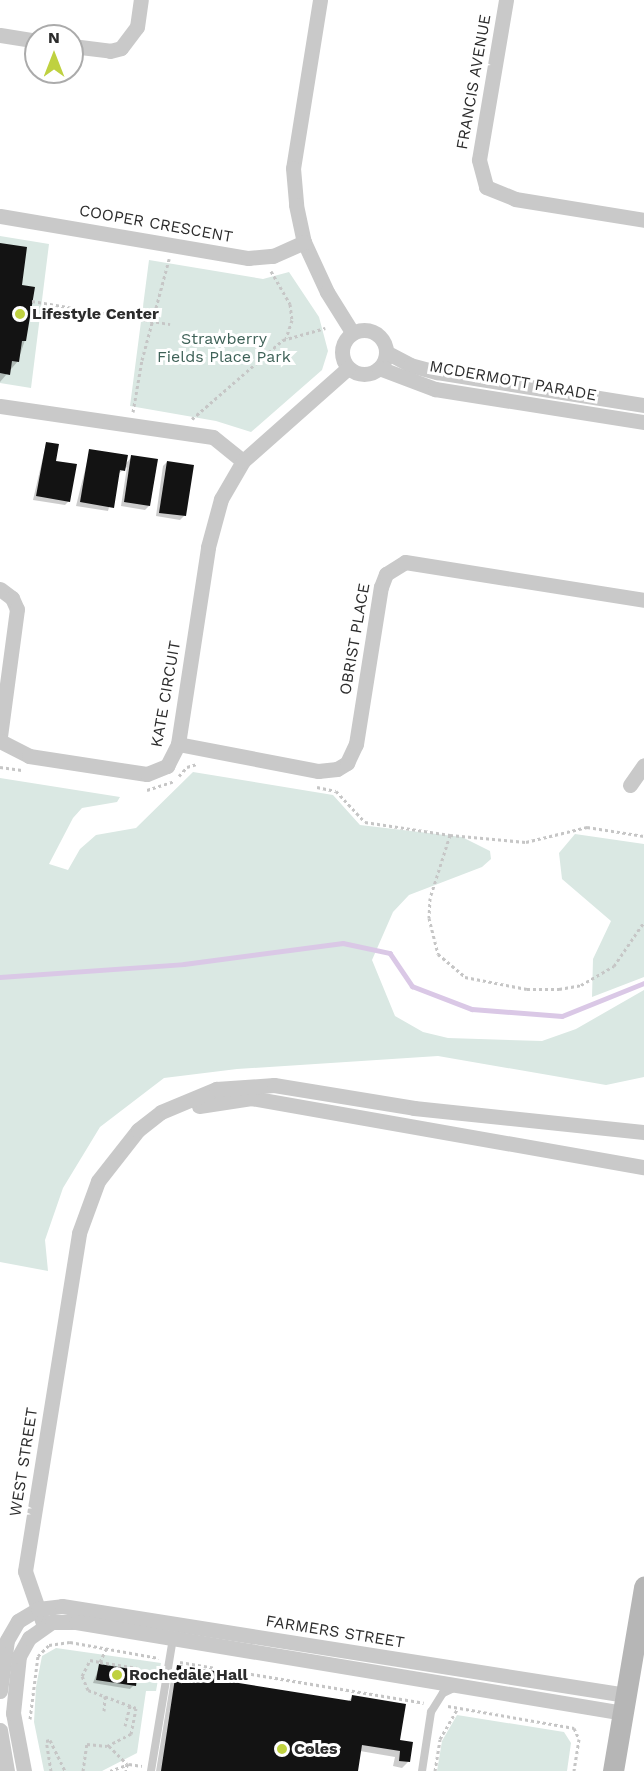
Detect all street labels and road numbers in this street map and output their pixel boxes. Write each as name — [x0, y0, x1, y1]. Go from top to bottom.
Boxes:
street label: FRANCIS AVENUE — [453, 13, 495, 151]
street label: COOPER CRESCENT — [78, 201, 234, 247]
street label: MCDERMOTT PARADE — [428, 357, 598, 405]
street label: OBRIST PLACE — [336, 581, 374, 697]
street label: KATE CIRCUIT — [147, 639, 185, 749]
street label: WEST STREET — [6, 1406, 42, 1518]
street label: FARMERS STREET — [264, 1612, 406, 1652]

